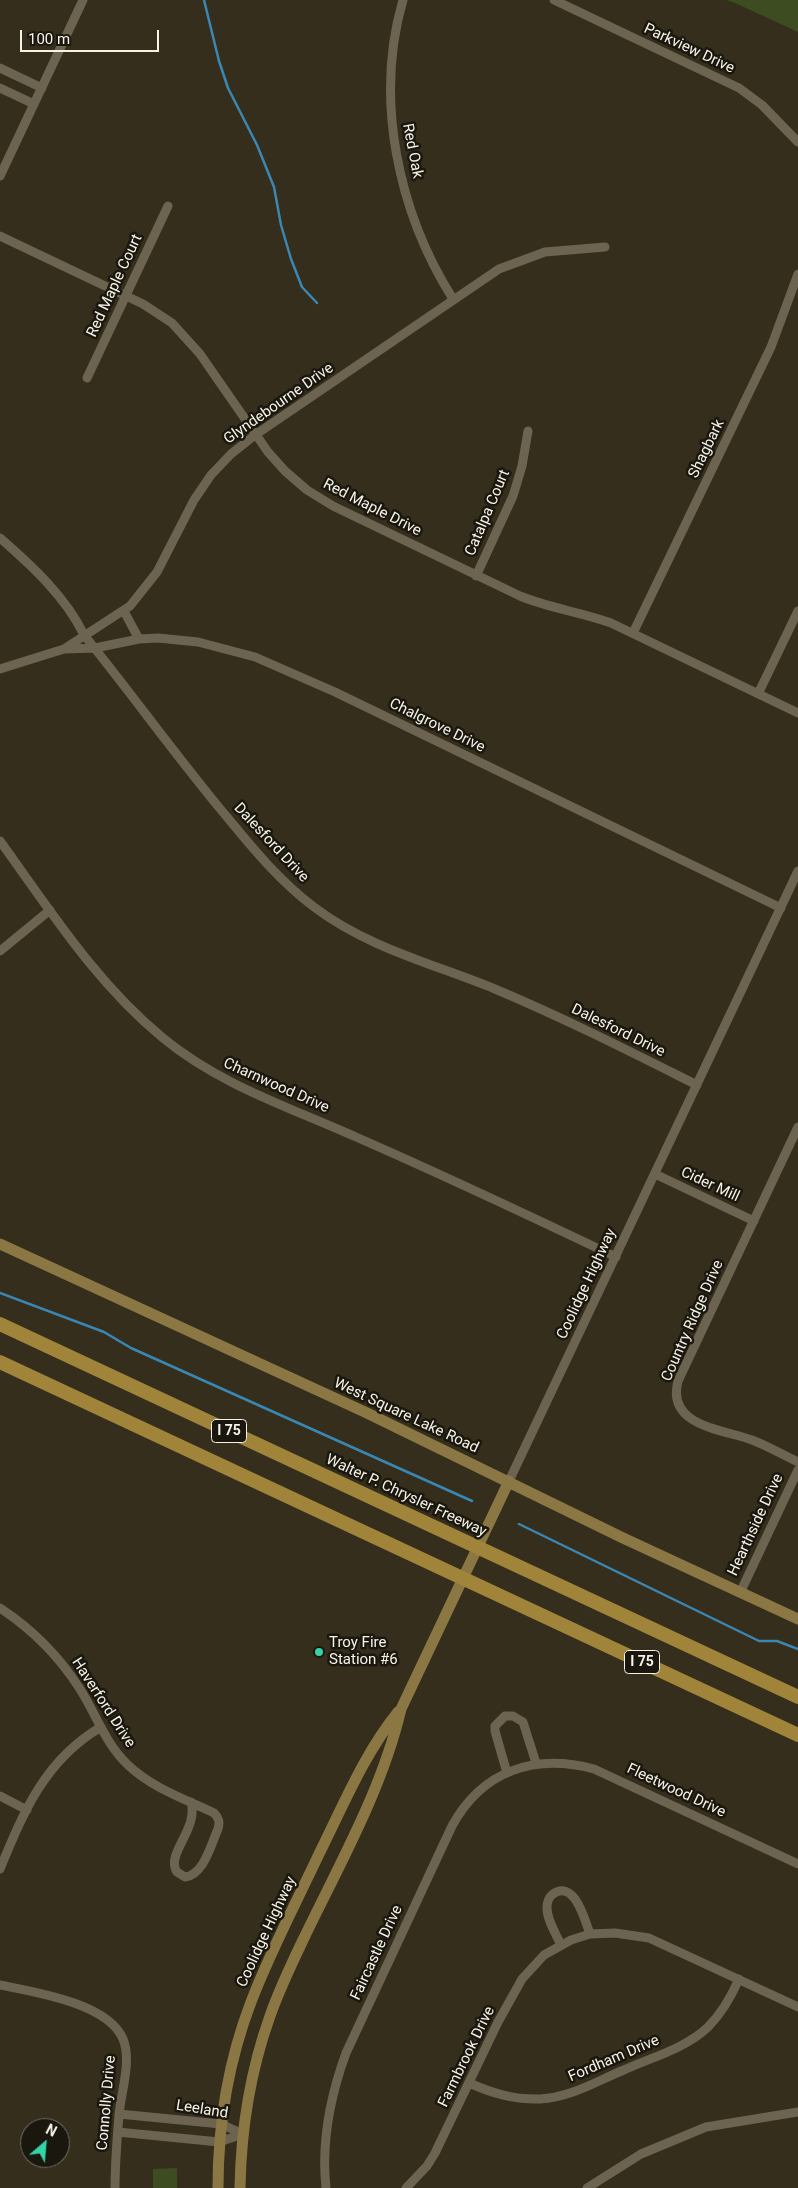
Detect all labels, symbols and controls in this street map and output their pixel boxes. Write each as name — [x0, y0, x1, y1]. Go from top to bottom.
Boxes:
scale bar — [22, 20, 161, 52]
street label: Parkview Drive — [641, 20, 737, 78]
text: 100 m — [28, 30, 70, 48]
street label: Red Oak — [398, 122, 426, 180]
street label: Red Maple Court — [83, 232, 147, 340]
street label: Glyndebourne Drive — [221, 359, 337, 449]
street label: Shagbark — [685, 417, 729, 481]
street label: Catalpa Court — [462, 467, 514, 559]
street label: Red Maple Drive — [320, 475, 424, 541]
street label: Chalgrove Drive — [386, 695, 488, 757]
street label: Dalesford Drive — [230, 800, 312, 886]
street label: Dalesford Drive — [568, 1001, 668, 1061]
street label: Charnwood Drive — [220, 1055, 332, 1117]
street label: Cider Mill — [678, 1164, 742, 1206]
street label: Coolidge Highway — [553, 1226, 621, 1342]
street label: Country Ridge Drive — [658, 1258, 728, 1384]
street label: West Square Lake Road — [331, 1375, 481, 1457]
road number: I 75 — [212, 1420, 246, 1442]
street label: Walter P. Chrysler Freeway — [323, 1451, 489, 1541]
street label: Hearthside Drive — [724, 1471, 788, 1579]
place label: Troy Fire Station #6 — [329, 1634, 398, 1669]
marker: Troy Fire Station #6 — [313, 1646, 325, 1658]
road number: I 75 — [624, 1650, 660, 1674]
street label: Haverford Drive — [67, 1655, 139, 1751]
street label: Fleetwood Drive — [624, 1760, 728, 1822]
street label: Coolidge Highway — [233, 1874, 301, 1990]
street label: Faircastle Drive — [347, 1903, 407, 2003]
street label: Farmbrook Drive — [435, 2004, 499, 2110]
street label: Fordham Drive — [566, 2032, 662, 2086]
street label: Connolly Drive — [94, 2055, 120, 2151]
street label: Leeland — [175, 2097, 229, 2123]
north arrow — [20, 2118, 70, 2168]
text: N — [43, 2121, 59, 2140]

